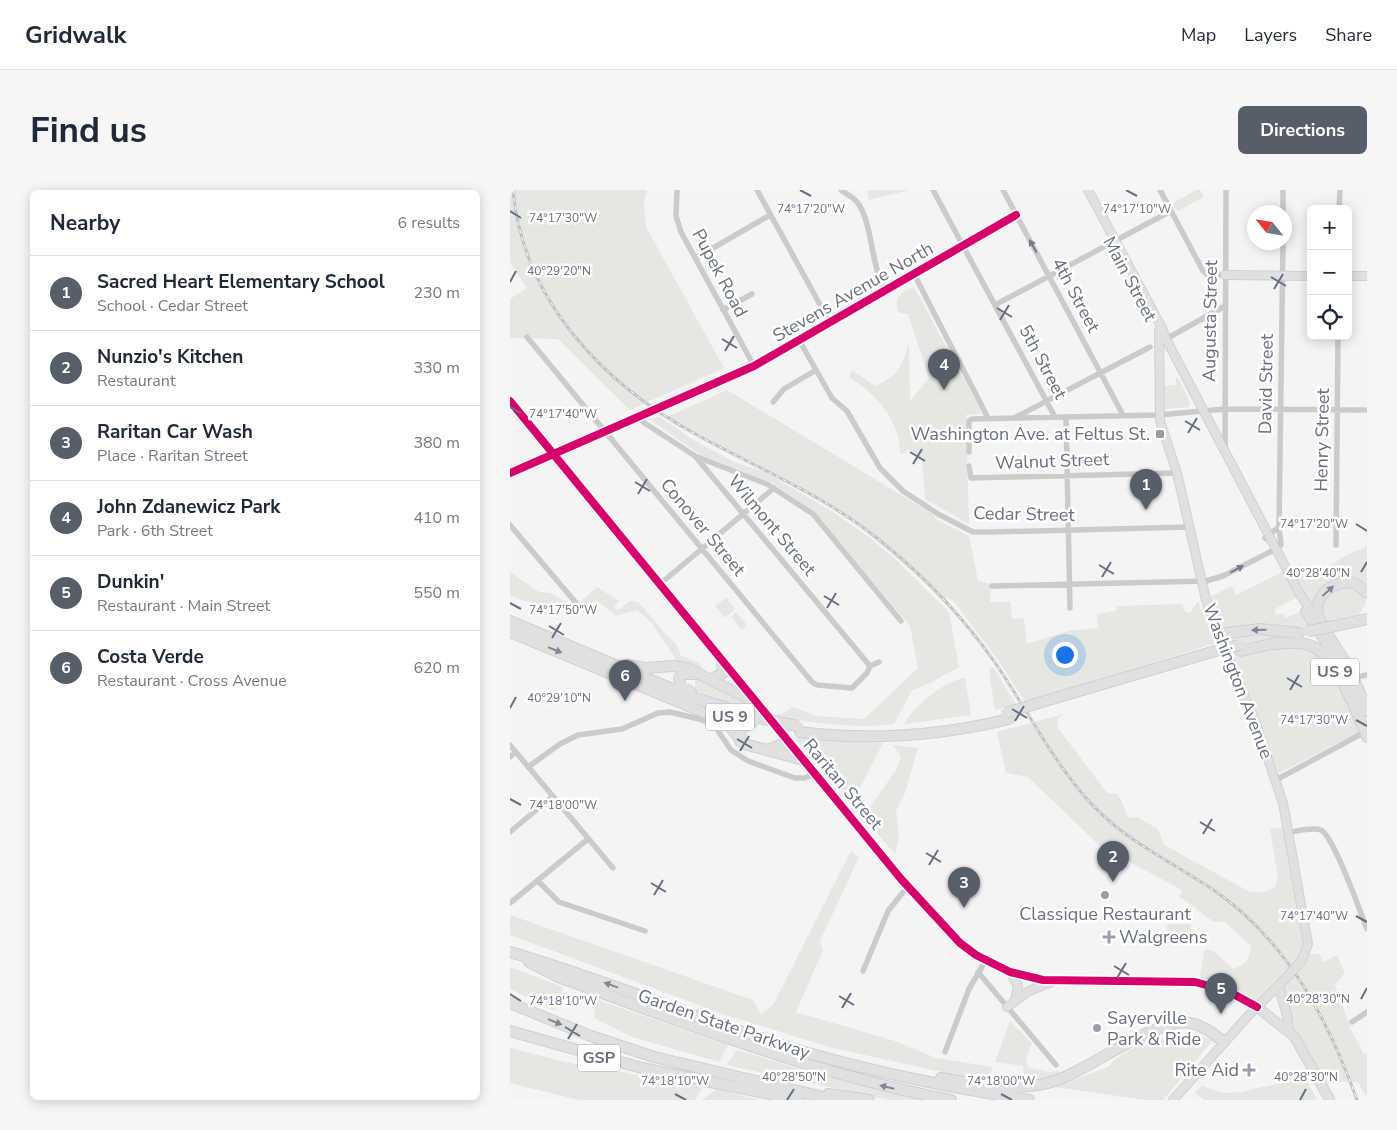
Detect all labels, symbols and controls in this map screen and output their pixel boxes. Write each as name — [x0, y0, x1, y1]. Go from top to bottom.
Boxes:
text: Gridwalk — [25, 19, 126, 51]
text: Map — [1181, 23, 1216, 47]
text: Layers — [1244, 23, 1297, 47]
text: Share — [1325, 23, 1372, 47]
button: Directions — [1238, 106, 1367, 154]
text: Find us — [30, 107, 147, 154]
text: 74°17'20"W — [777, 201, 845, 217]
text: 74°17'10"W — [1103, 201, 1171, 217]
north arrow — [1247, 205, 1292, 250]
map controls — [1307, 205, 1352, 340]
button: + — [1307, 205, 1352, 250]
text: Nearby — [50, 209, 120, 237]
text: 74°17'30"W — [529, 210, 597, 226]
text: 6 results — [398, 212, 460, 234]
street label: Pupek Road — [687, 225, 753, 321]
street label: Main Street — [1098, 232, 1163, 326]
street label: Stevens Avenue North — [768, 236, 938, 348]
one-way arrow — [1028, 239, 1037, 253]
button: − — [1307, 250, 1352, 295]
street label: 4th Street — [1046, 254, 1106, 337]
street label: Augusta Street — [1197, 259, 1223, 382]
text: 40°29'20"N — [527, 263, 591, 279]
text: Sacred Heart Elementary School — [97, 269, 385, 295]
text: 1 — [61, 282, 71, 304]
text: 230 m — [413, 282, 460, 304]
text: School · Cedar Street — [97, 295, 248, 317]
button: locate — [1307, 295, 1352, 340]
street label: 5th Street — [1013, 321, 1073, 404]
street label: David Street — [1253, 333, 1279, 434]
text: Nunzio's Kitchen — [97, 344, 243, 370]
pin: 4 — [928, 349, 960, 390]
text: 2 — [61, 357, 71, 379]
text: 330 m — [413, 357, 460, 379]
text: Restaurant — [97, 370, 176, 392]
street label: Henry Street — [1309, 387, 1335, 492]
text: 74°17'40"W — [529, 406, 597, 422]
text: Raritan Car Wash — [97, 419, 253, 445]
place label: Washington Ave. at Feltus St. — [911, 422, 1150, 446]
marker: Washington Ave. at Feltus St. — [1154, 428, 1166, 440]
text: 3 — [61, 432, 71, 454]
text: 380 m — [413, 432, 460, 454]
text: Place · Raritan Street — [97, 445, 248, 467]
street label: Walnut Street — [995, 447, 1110, 475]
street label: Wilmont Street — [723, 469, 822, 581]
pin: 1 — [1130, 469, 1162, 510]
street label: Conover Street — [655, 473, 751, 581]
text: John Zdanewicz Park — [97, 494, 280, 520]
street label: Cedar Street — [973, 501, 1076, 527]
text: 4 — [61, 507, 71, 529]
text: 410 m — [413, 507, 460, 529]
text: 74°17'20"W — [1280, 516, 1348, 532]
text: Park · 6th Street — [97, 520, 213, 542]
one-way arrow — [1230, 565, 1244, 573]
text: 40°28'40"N — [1286, 565, 1350, 581]
text: Dunkin' — [97, 569, 164, 595]
text: 5 — [61, 582, 71, 604]
text: 550 m — [413, 582, 460, 604]
one-way arrow — [1321, 585, 1333, 597]
text: Restaurant · Main Street — [97, 595, 270, 617]
street label: Washington Avenue — [1197, 600, 1279, 762]
text: 74°17'50"W — [529, 602, 597, 618]
one-way arrow — [1251, 626, 1267, 634]
your location — [1052, 642, 1078, 668]
text: Costa Verde — [97, 644, 204, 670]
one-way arrow — [548, 646, 563, 654]
text: 6 — [61, 657, 71, 679]
text: 620 m — [413, 657, 460, 679]
road number: US 9 — [1311, 658, 1359, 686]
pin: 6 — [609, 660, 641, 701]
text: Restaurant · Cross Avenue — [97, 670, 287, 692]
text: 40°29'10"N — [527, 690, 591, 706]
road number: US 9 — [706, 704, 754, 730]
text: 74°17'30"W — [1280, 712, 1348, 728]
street label: Raritan Street — [798, 733, 889, 835]
text: 74°18'00"W — [529, 797, 597, 813]
pin: 2 — [1097, 841, 1129, 882]
pin: 3 — [948, 867, 980, 908]
marker: Classique Restaurant — [1099, 889, 1111, 901]
place label: Classique Restaurant — [1019, 902, 1191, 926]
text: 74°17'40"W — [1280, 908, 1348, 924]
place label: Walgreens — [1119, 925, 1207, 949]
marker: Walgreens — [1103, 931, 1115, 943]
pin: 5 — [1205, 973, 1237, 1014]
one-way arrow — [603, 981, 618, 989]
street label: Garden State Parkway — [635, 983, 814, 1065]
text: 40°28'30"N — [1286, 991, 1350, 1007]
text: 74°18'10"W — [529, 993, 597, 1009]
place label: Sayerville Park & Ride — [1107, 1006, 1201, 1051]
one-way arrow — [548, 1018, 563, 1026]
marker: Sayerville Park & Ride — [1091, 1022, 1103, 1034]
road number: GSP — [578, 1044, 620, 1071]
place label: Rite Aid — [1175, 1058, 1239, 1082]
marker: Rite Aid — [1243, 1064, 1255, 1076]
text: 40°28'50"N — [762, 1069, 826, 1085]
text: 40°28'30"N — [1274, 1069, 1338, 1085]
text: 74°18'10"W — [641, 1073, 709, 1089]
text: 74°18'00"W — [967, 1073, 1035, 1089]
one-way arrow — [879, 1083, 894, 1091]

